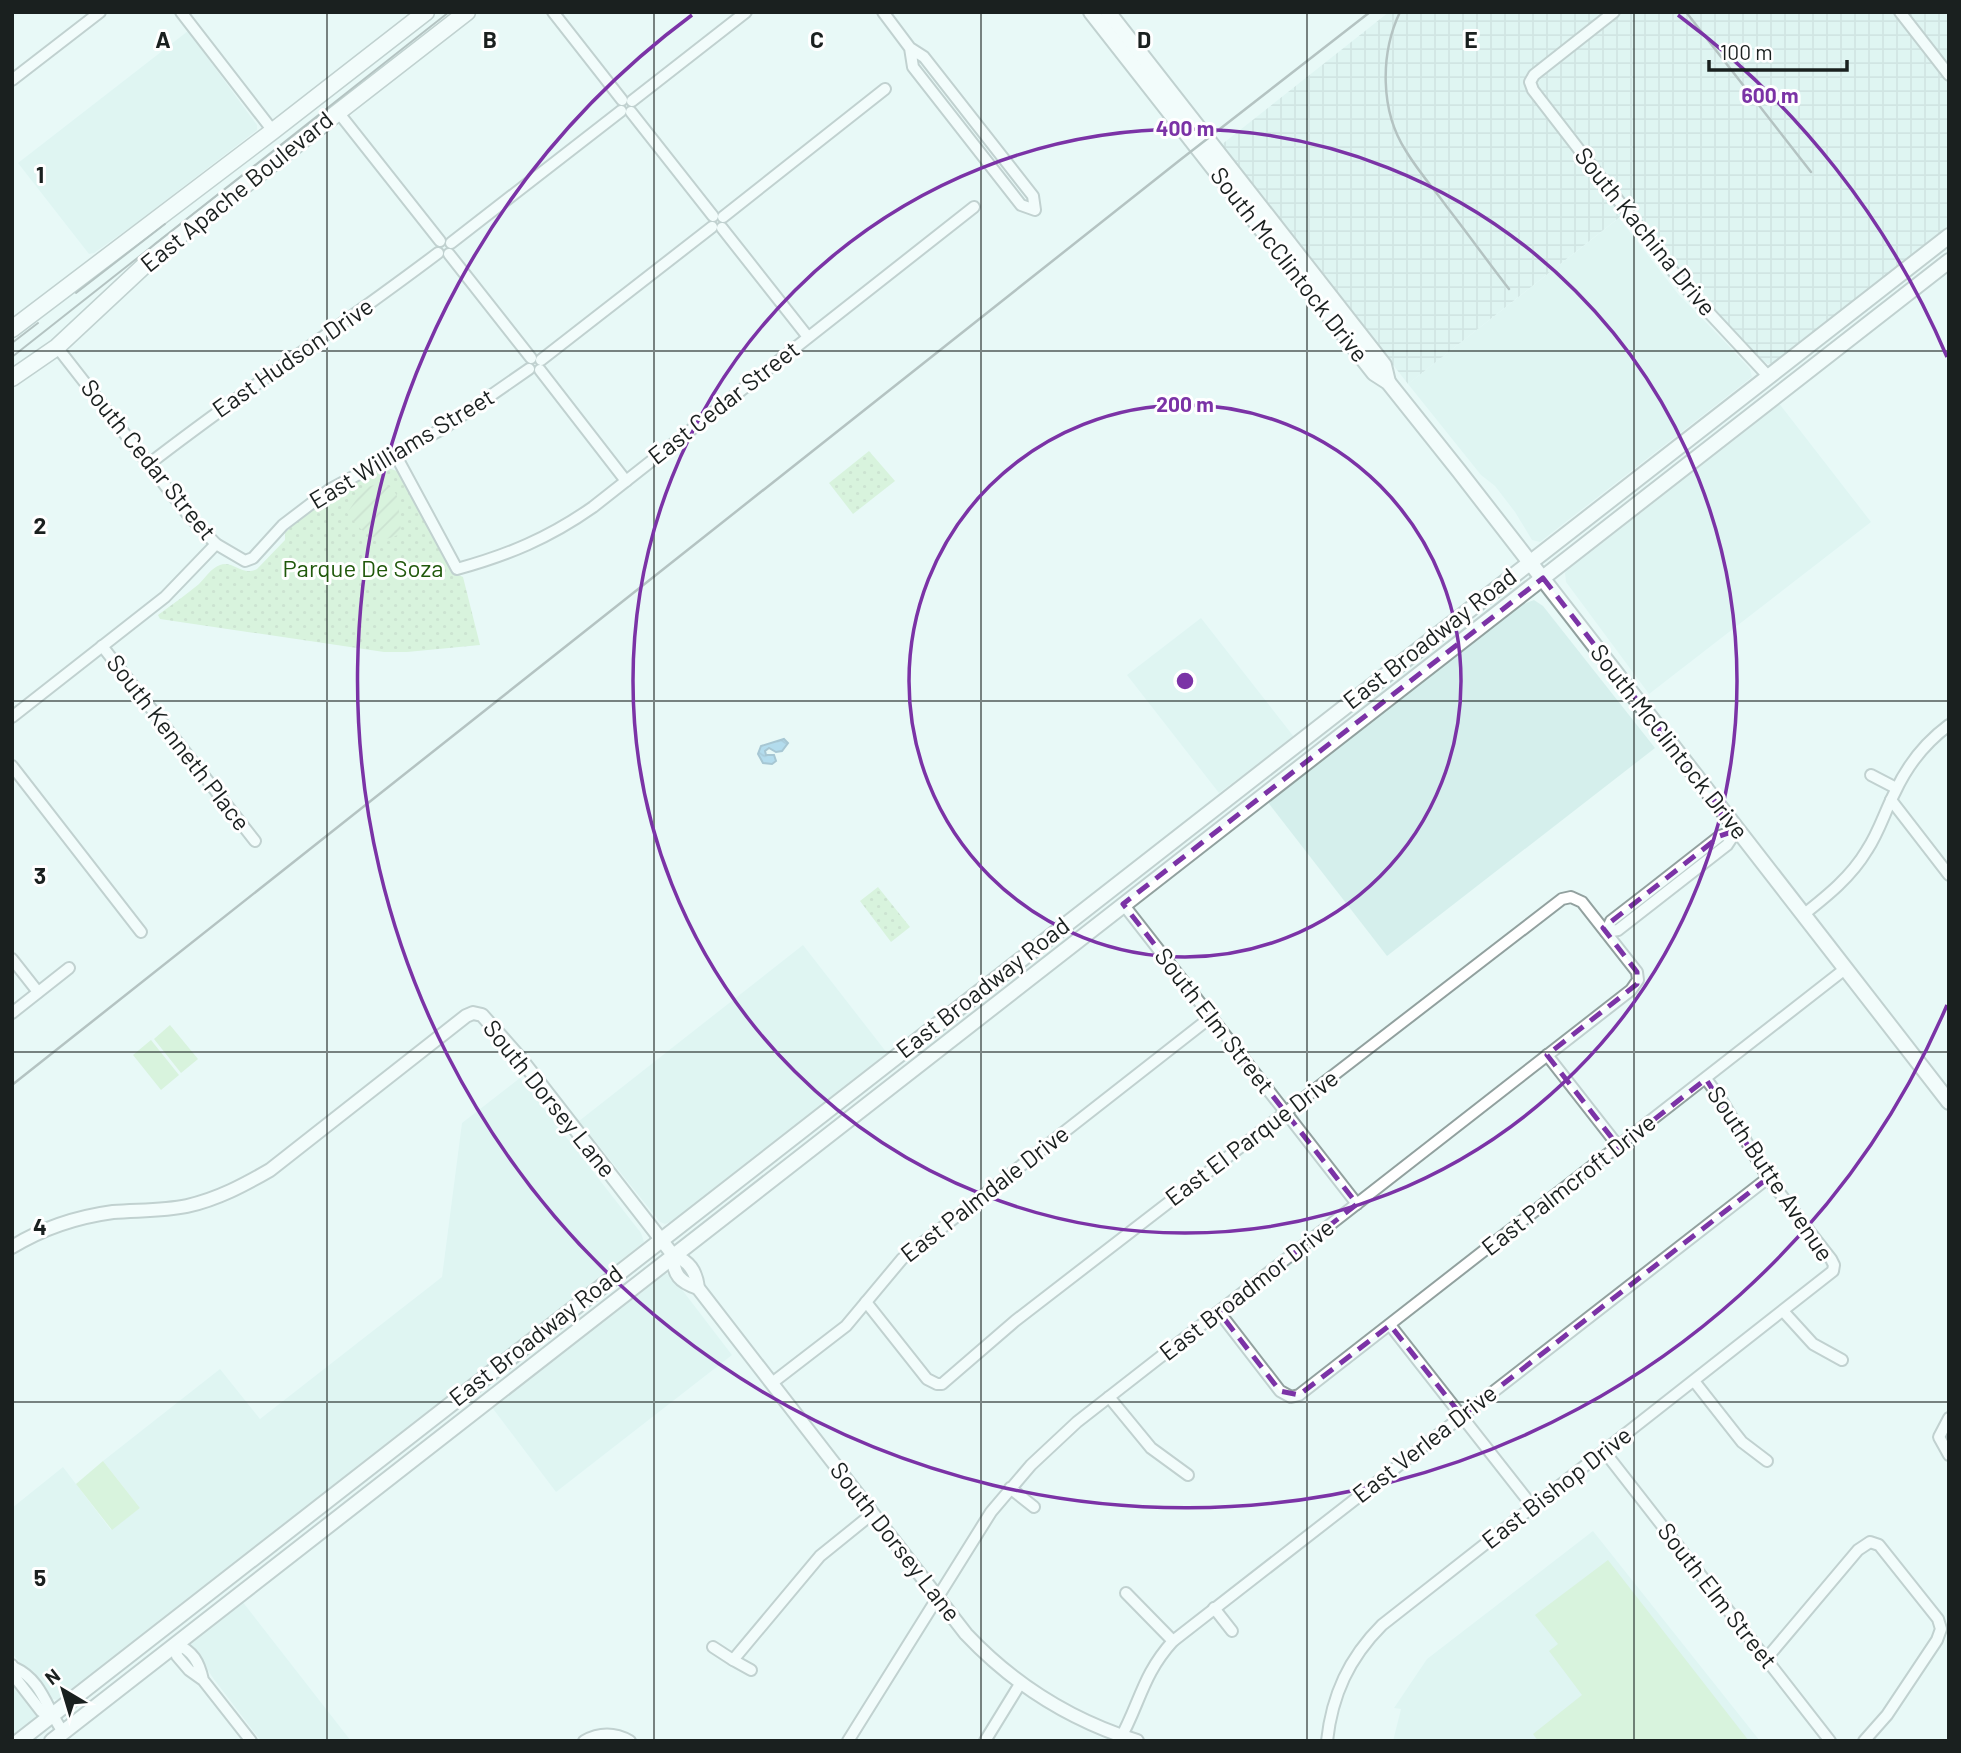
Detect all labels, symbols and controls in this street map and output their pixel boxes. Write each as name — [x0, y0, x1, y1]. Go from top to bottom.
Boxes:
text: A — [155, 25, 171, 53]
text: B — [483, 25, 497, 53]
text: C — [810, 25, 824, 53]
text: D — [1137, 25, 1151, 53]
text: E — [1464, 25, 1478, 53]
scale bar — [1709, 28, 1847, 72]
text: 100 m — [1720, 39, 1773, 64]
text: 600 m — [1742, 82, 1798, 107]
street label: East Apache Boulevard — [134, 104, 338, 277]
text: 400 m — [1156, 115, 1214, 140]
street label: South Kachina Drive — [1569, 141, 1723, 321]
text: 1 — [36, 160, 44, 188]
street label: South McClintock Drive — [1205, 161, 1375, 367]
street label: East Hudson Drive — [206, 291, 378, 423]
street label: East Cedar Street — [642, 334, 804, 470]
street label: South Cedar Street — [76, 373, 223, 545]
street label: East Williams Street — [304, 381, 499, 514]
text: 200 m — [1156, 391, 1214, 416]
text: 2 — [34, 511, 46, 539]
park label: Parque De Soza — [282, 553, 444, 582]
street label: East Broadway Road — [1337, 561, 1522, 715]
street label: South McClintock Drive — [1585, 638, 1755, 844]
street label: South Kenneth Place — [101, 648, 257, 836]
centre of rings — [1173, 669, 1197, 693]
text: 3 — [34, 861, 46, 889]
street label: East Broadway Road — [890, 910, 1075, 1064]
street label: South Elm Street — [1149, 942, 1281, 1099]
street label: South Dorsey Lane — [478, 1013, 623, 1183]
street label: East El Parque Drive — [1159, 1062, 1343, 1211]
street label: South Butte Avenue — [1702, 1080, 1841, 1266]
street label: East Palmcroft Drive — [1475, 1107, 1661, 1261]
street label: East Palmdale Drive — [894, 1118, 1074, 1267]
text: 4 — [33, 1212, 47, 1240]
street label: East Broadmor Drive — [1153, 1212, 1339, 1366]
street label: East Broadway Road — [443, 1258, 628, 1412]
street label: East Verlea Drive — [1346, 1378, 1502, 1508]
street label: East Bishop Drive — [1475, 1419, 1637, 1554]
street label: South Dorsey Lane — [825, 1456, 967, 1627]
street label: South Elm Street — [1652, 1517, 1784, 1674]
text: 5 — [34, 1563, 46, 1591]
north arrow — [28, 1655, 98, 1725]
text: N — [40, 1663, 64, 1689]

